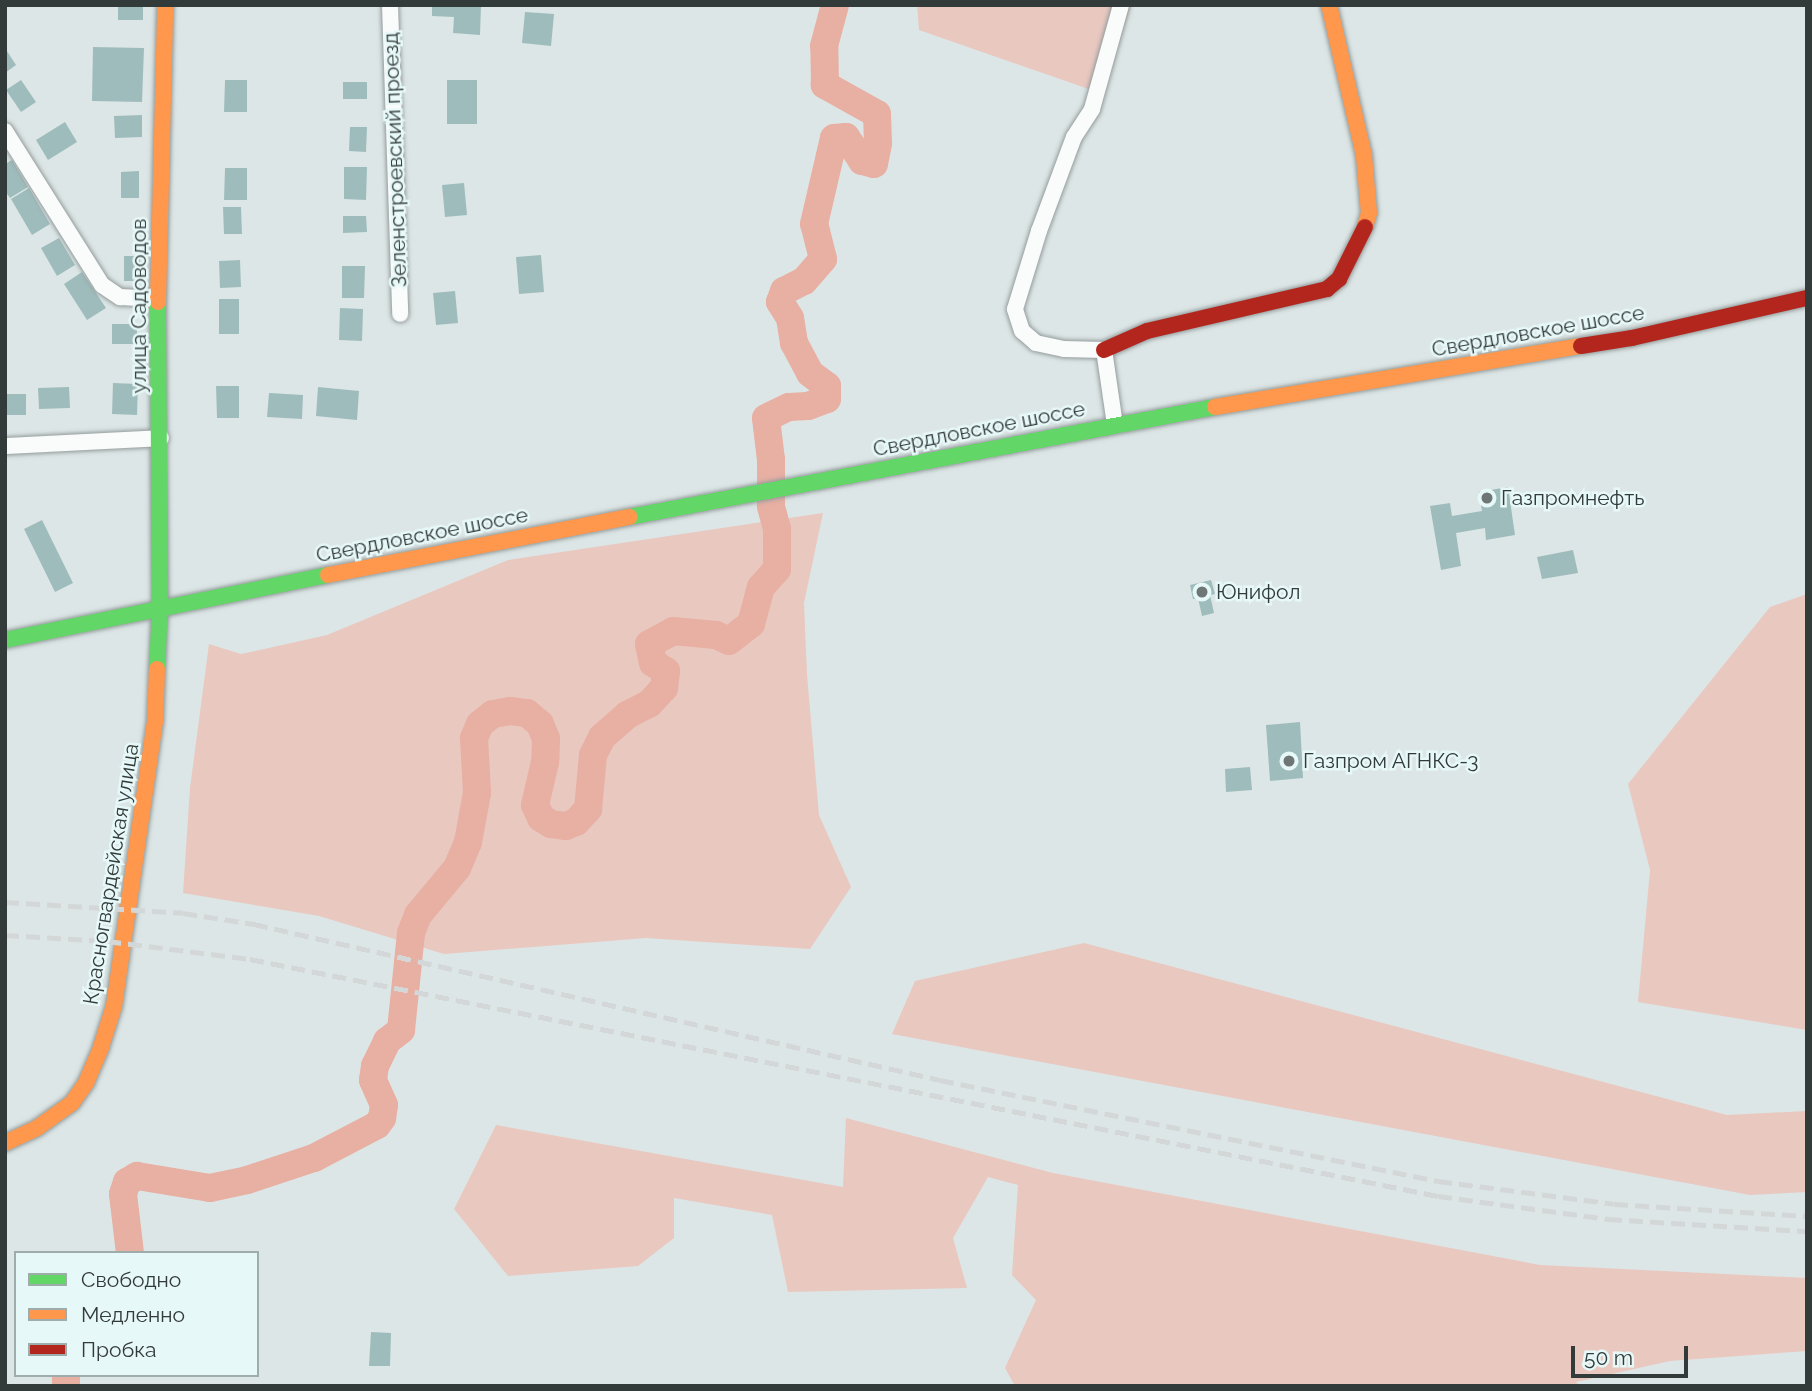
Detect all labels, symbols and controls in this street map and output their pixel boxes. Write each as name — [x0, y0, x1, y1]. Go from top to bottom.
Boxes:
street label: Зеленстроевский проезд — [378, 32, 412, 288]
street label: улица Садоводов — [126, 219, 152, 393]
street label: Свердловское шоссе — [1430, 300, 1646, 362]
street label: Свердловское шоссе — [871, 396, 1087, 462]
place label: Газпромнефть — [1501, 485, 1645, 511]
marker: Газпромнефть — [1479, 490, 1495, 506]
street label: Свердловское шоссе — [314, 502, 530, 568]
place label: Юнифол — [1216, 579, 1300, 605]
marker: Юнифол — [1194, 584, 1210, 600]
street label: Красногвардейская улица — [78, 741, 144, 1007]
place label: Газпром АГНКС-3 — [1303, 748, 1479, 774]
marker: Газпром АГНКС-3 — [1281, 753, 1297, 769]
legend — [14, 1251, 259, 1377]
text: Свободно — [81, 1267, 181, 1292]
text: Медленно — [81, 1302, 185, 1327]
scale bar — [1574, 1332, 1691, 1376]
text: Пробка — [81, 1337, 157, 1362]
text: 50 m — [1584, 1345, 1633, 1370]

